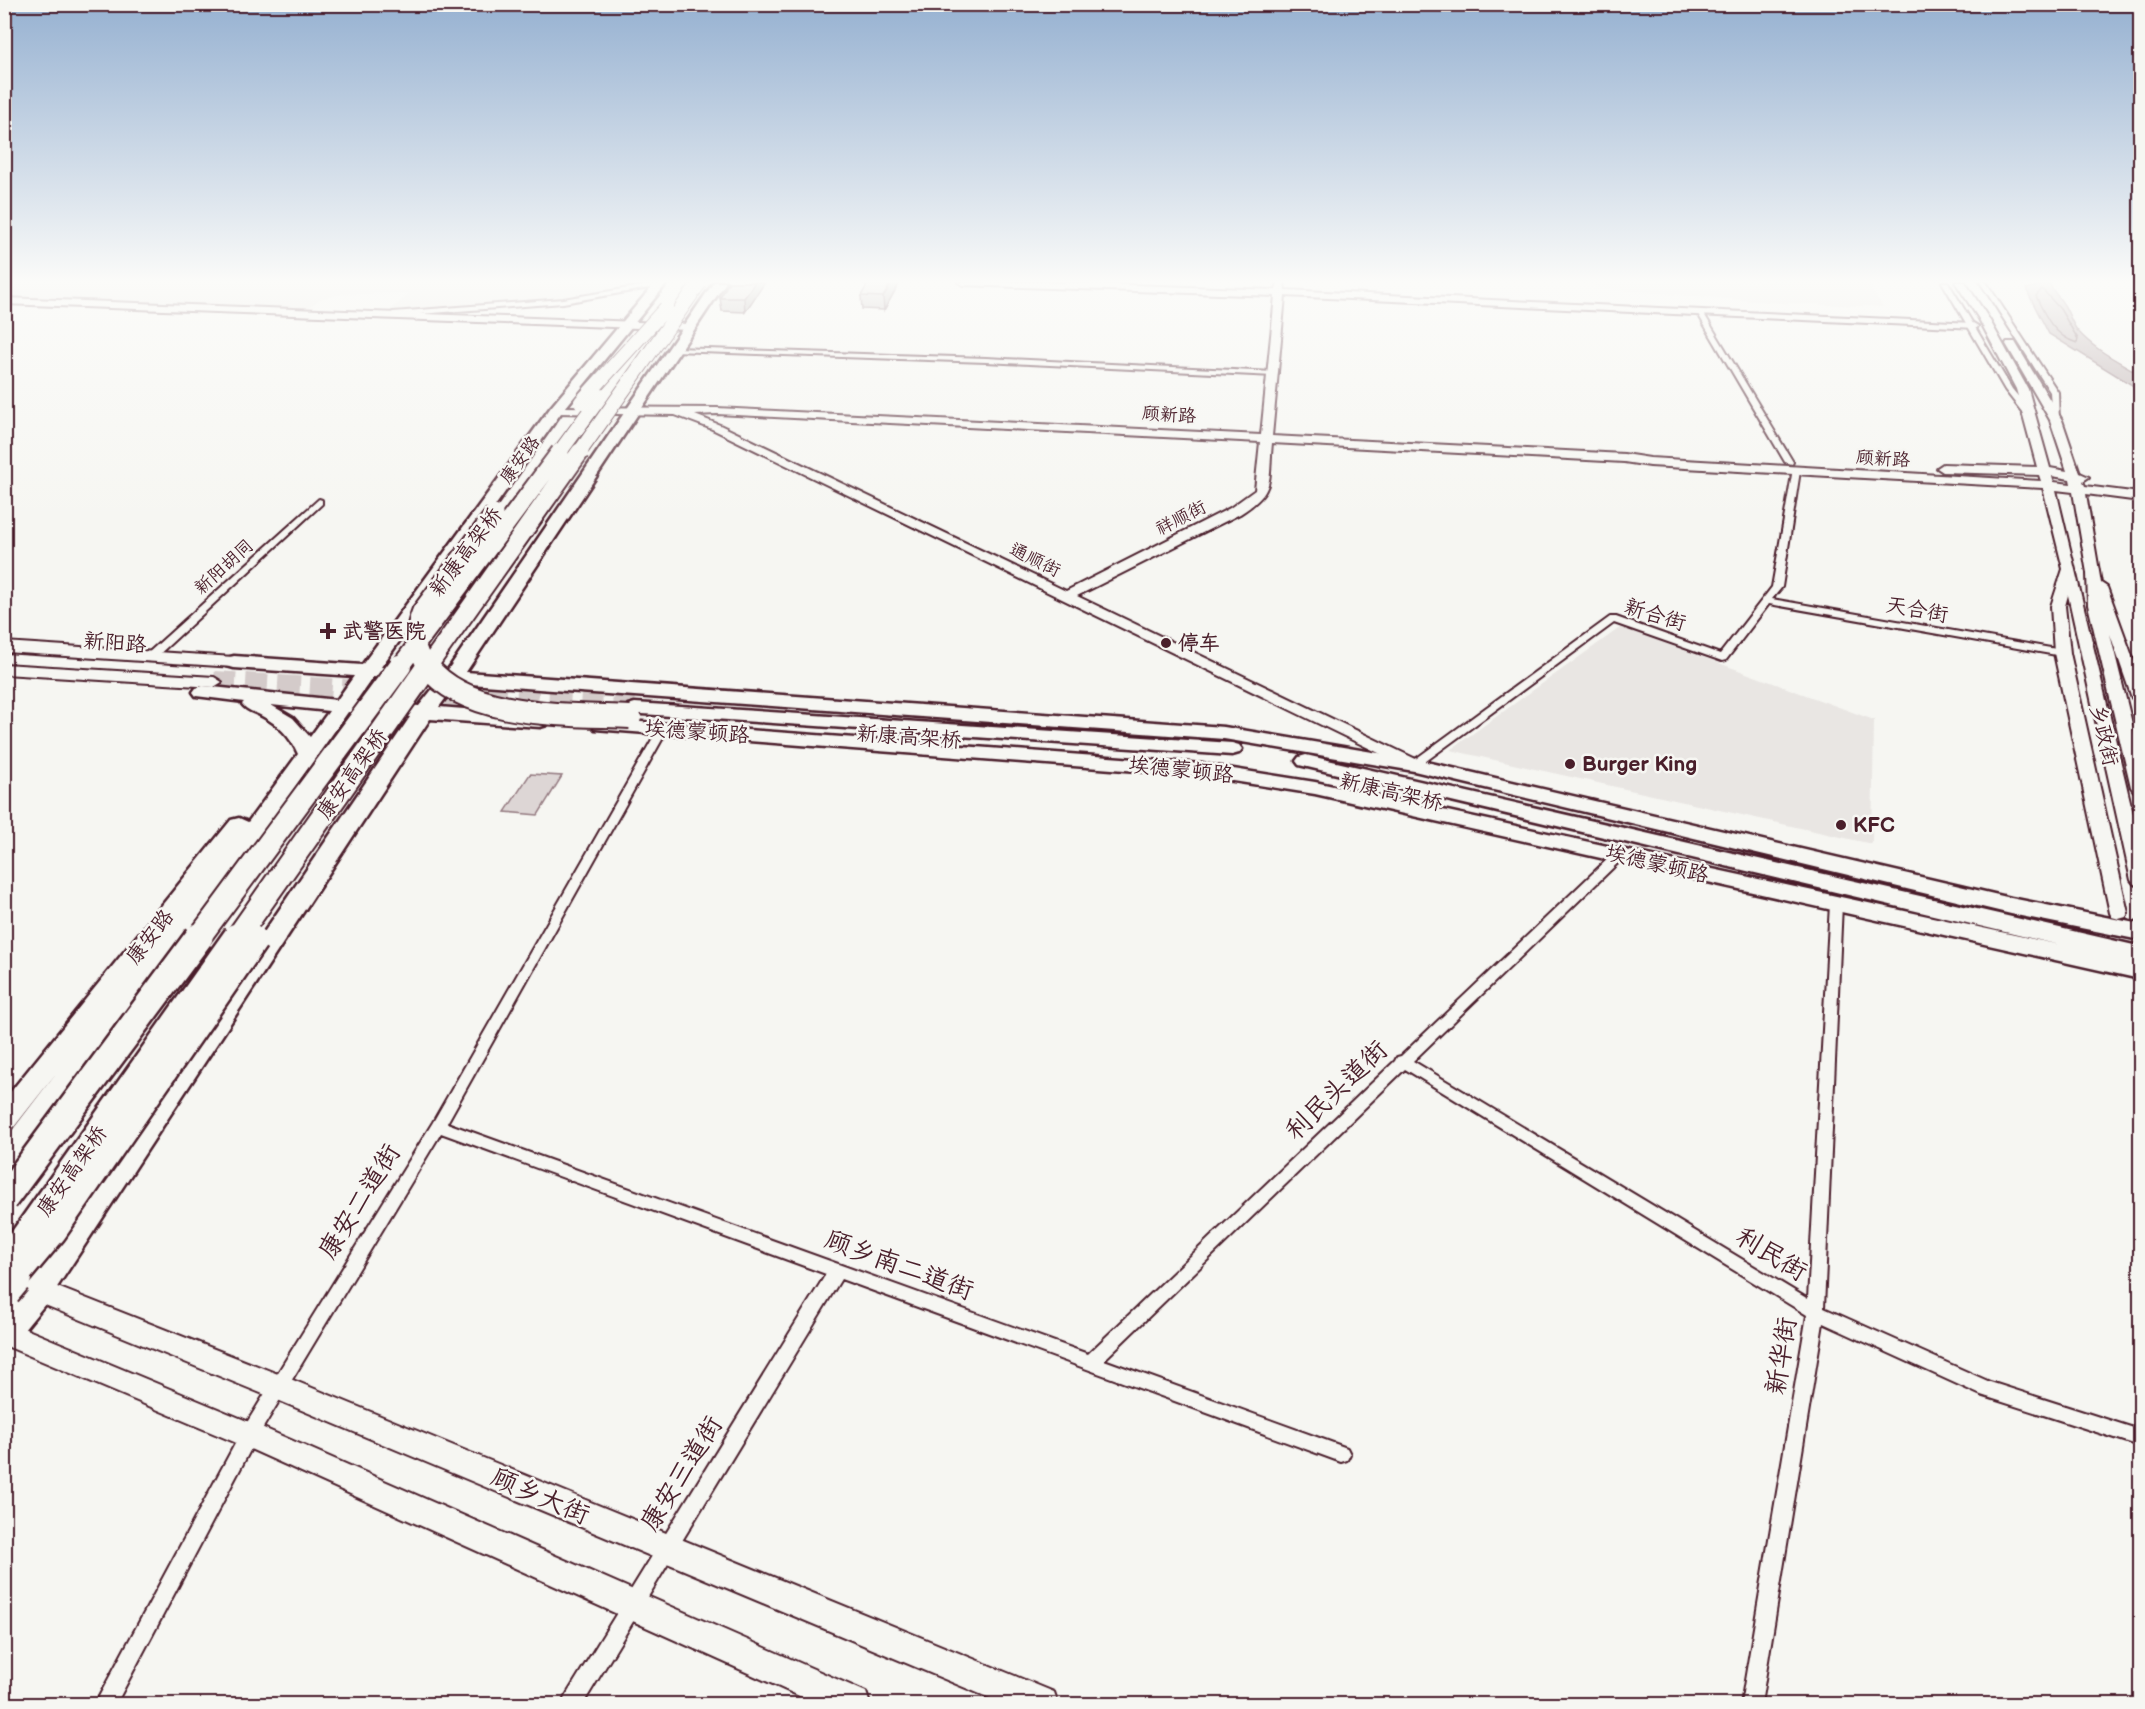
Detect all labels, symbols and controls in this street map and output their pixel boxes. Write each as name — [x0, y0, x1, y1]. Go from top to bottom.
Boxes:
street label: 顾新路 — [1141, 403, 1197, 427]
street label: 康安路 — [496, 432, 544, 488]
street label: 顾新路 — [1855, 447, 1911, 471]
street label: 祥顺街 — [1152, 496, 1210, 540]
street label: 新康高架桥 — [424, 503, 508, 601]
street label: 新阳胡同 — [190, 535, 258, 599]
street label: 通顺街 — [1006, 539, 1064, 581]
street label: 天合街 — [1884, 592, 1950, 628]
street label: 新合街 — [1621, 594, 1689, 636]
place label: 武警医院 — [342, 619, 426, 644]
marker: 武警医院 — [319, 622, 337, 640]
street label: 新阳路 — [83, 628, 147, 658]
place label: 停车 — [1178, 631, 1220, 656]
marker: 停车 — [1159, 636, 1173, 650]
street label: 乡政街 — [2085, 701, 2123, 769]
street label: 埃德蒙顿路 — [644, 716, 750, 748]
street label: 新康高架桥 — [856, 721, 962, 753]
street label: 康安高架桥 — [312, 724, 392, 824]
street label: 埃德蒙顿路 — [1127, 752, 1235, 788]
place label: Burger King — [1582, 752, 1697, 777]
marker: Burger King — [1563, 757, 1577, 771]
street label: 新康高架桥 — [1337, 768, 1445, 816]
place label: KFC — [1853, 813, 1895, 838]
marker: KFC — [1834, 818, 1848, 832]
street label: 埃德蒙顿路 — [1603, 840, 1711, 888]
street label: 康安路 — [121, 904, 179, 970]
street label: 利民头道街 — [1279, 1035, 1395, 1147]
street label: 康安高架桥 — [32, 1121, 112, 1221]
street label: 康安二道街 — [312, 1139, 408, 1265]
street label: 利民街 — [1730, 1222, 1812, 1288]
street label: 顾乡南二道街 — [820, 1225, 978, 1307]
street label: 新华街 — [1761, 1315, 1803, 1397]
street label: 康安三道街 — [634, 1411, 730, 1537]
street label: 顾乡大街 — [486, 1462, 594, 1532]

